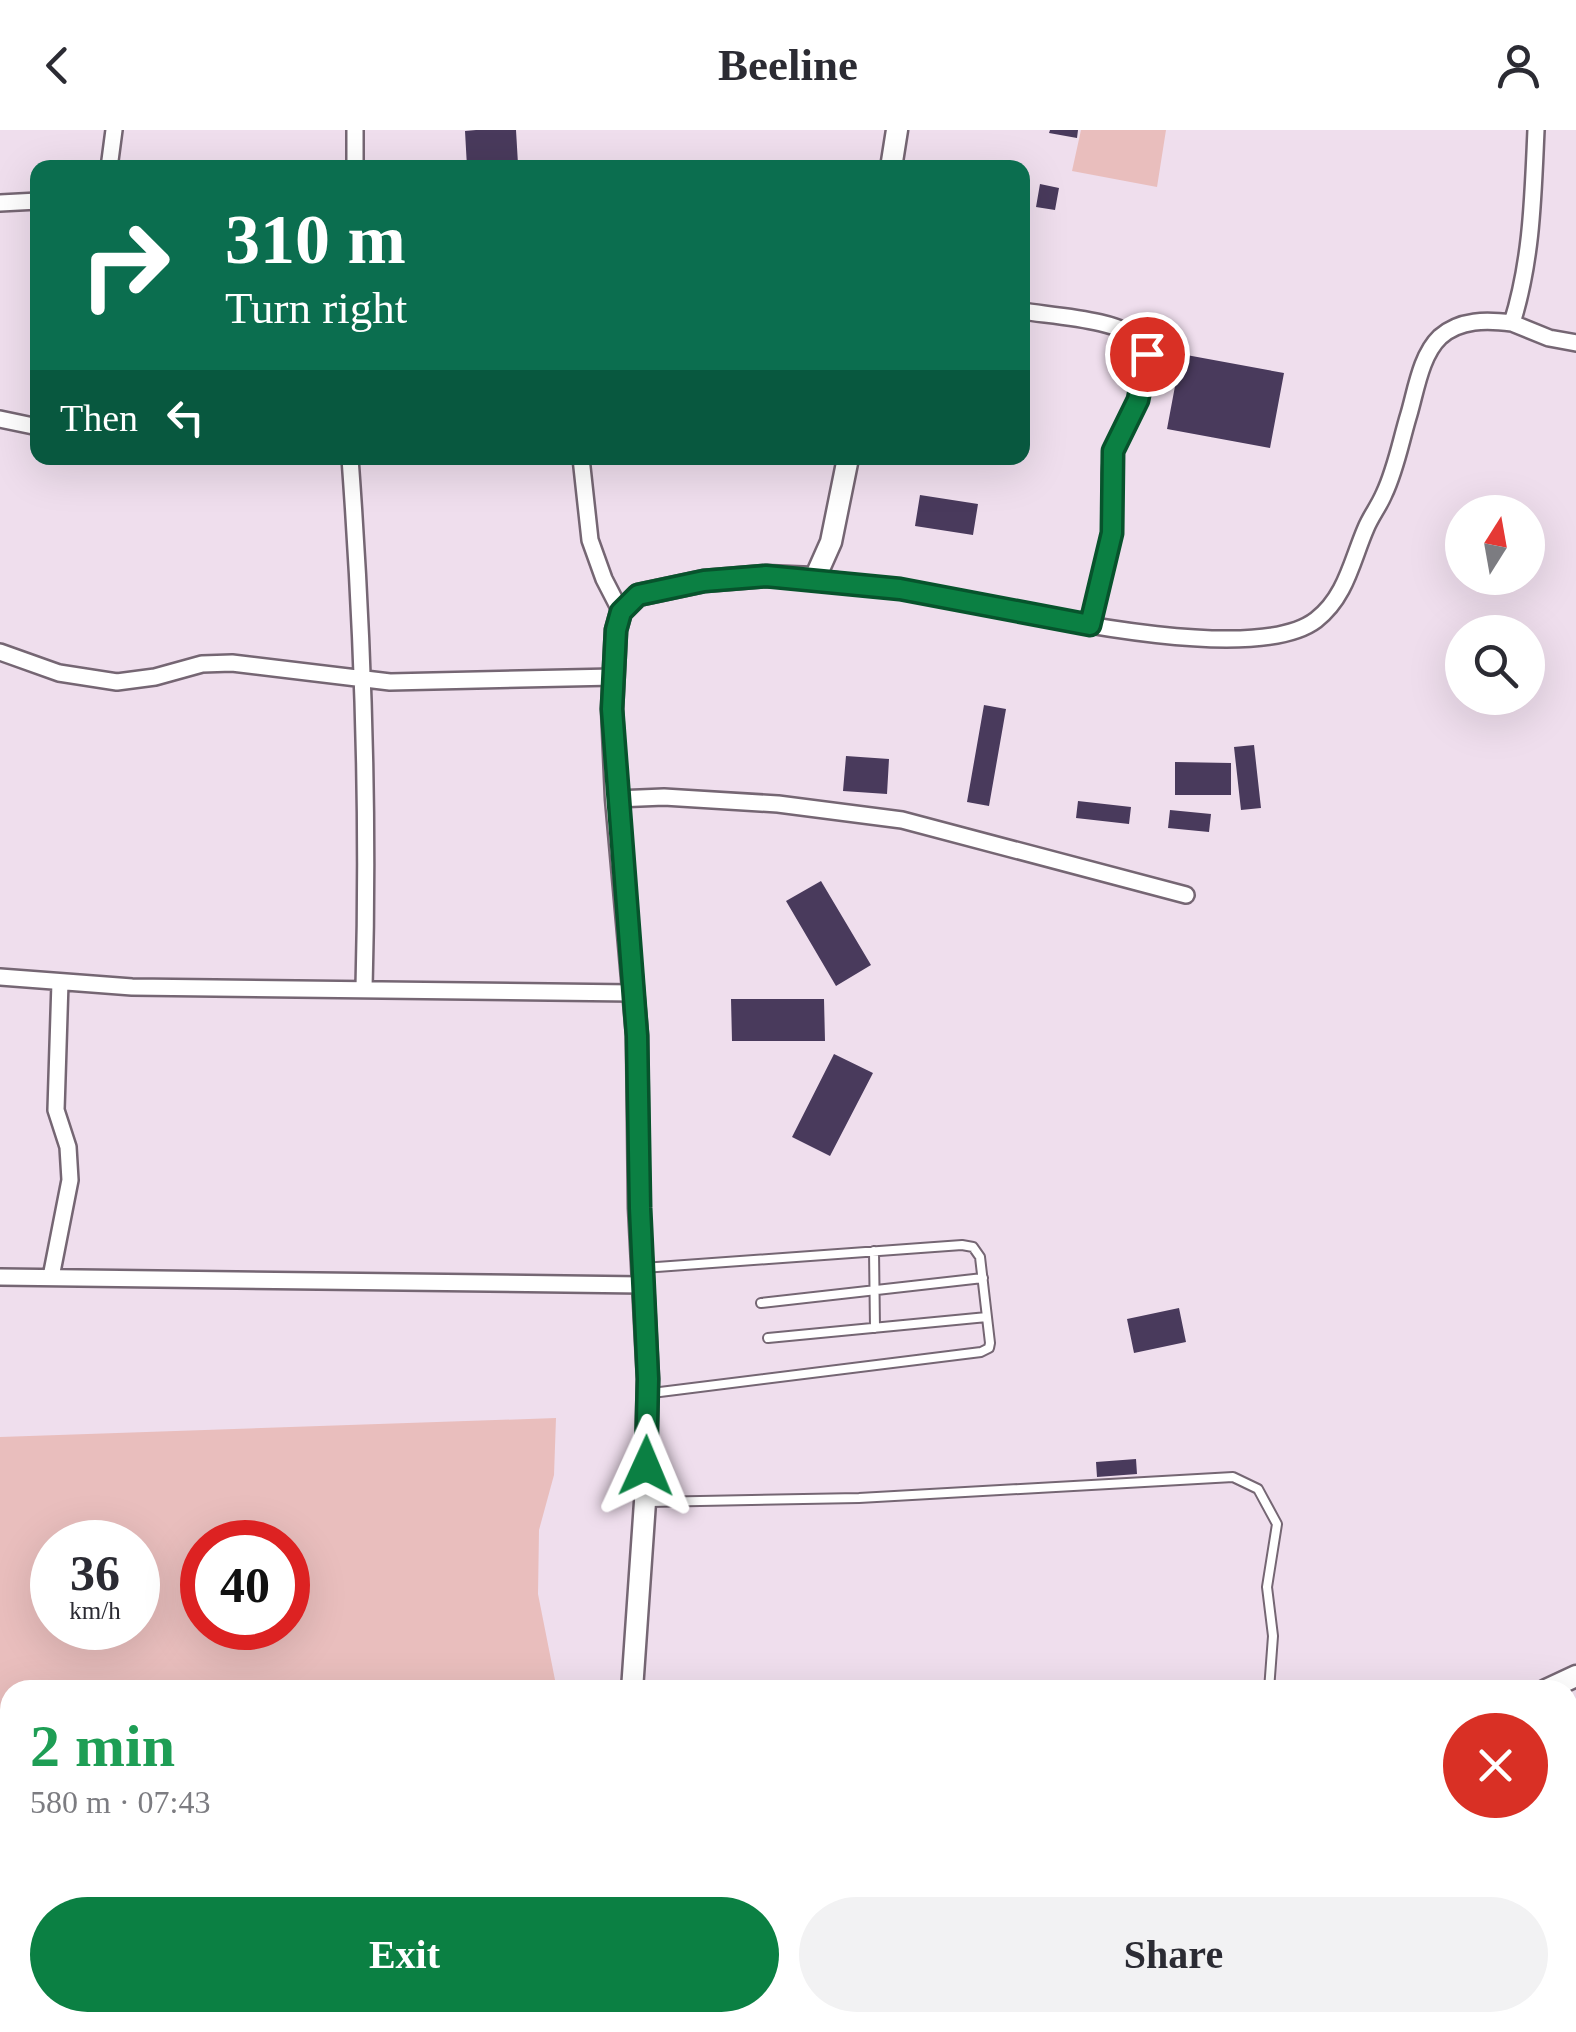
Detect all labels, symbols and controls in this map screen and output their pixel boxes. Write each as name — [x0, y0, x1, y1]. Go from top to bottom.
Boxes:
icon: back — [30, 38, 85, 93]
icon: person — [1491, 38, 1546, 93]
text: Beeline — [718, 40, 858, 90]
icon: right — [60, 200, 190, 330]
text: 310 m — [225, 201, 406, 278]
text: Turn right — [225, 283, 407, 333]
pin — [1105, 312, 1190, 397]
icon: arrive — [1120, 327, 1175, 382]
icon: left — [158, 390, 213, 445]
text: Then — [60, 397, 138, 439]
north arrow — [1445, 495, 1545, 595]
map controls — [1445, 495, 1545, 715]
button: search — [1445, 615, 1545, 715]
position arrow — [594, 1414, 698, 1518]
speed limit sign: 40 — [180, 1520, 310, 1650]
text: 36 — [70, 1545, 120, 1601]
text: km/h — [69, 1597, 121, 1624]
text: 2 min — [30, 1713, 175, 1779]
button: close — [1443, 1713, 1548, 1818]
text: 580 m · 07:43 — [30, 1784, 210, 1820]
button: Exit — [30, 1897, 779, 2012]
button: Share — [799, 1897, 1548, 2012]

